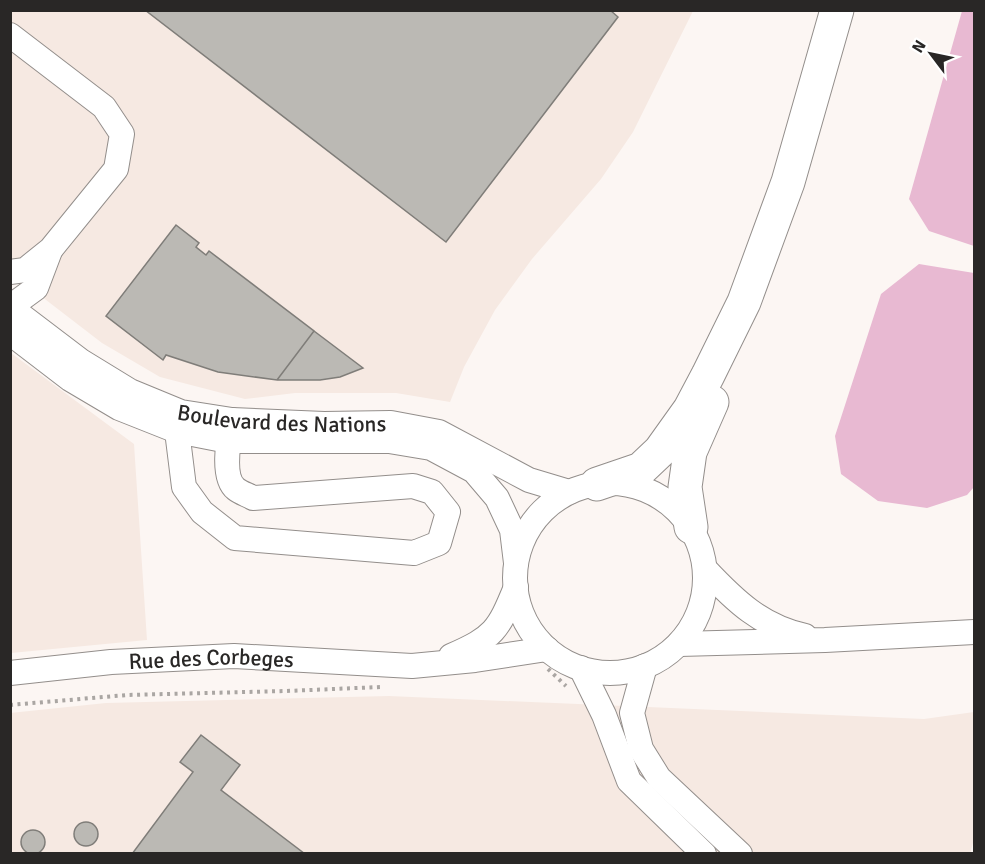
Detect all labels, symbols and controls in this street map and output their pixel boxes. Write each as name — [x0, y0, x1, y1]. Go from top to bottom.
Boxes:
north arrow — [901, 24, 961, 84]
text: N — [908, 37, 931, 57]
street label: Boulevard des Nations — [175, 399, 386, 438]
street label: Rue des Corbeges — [128, 643, 295, 675]

